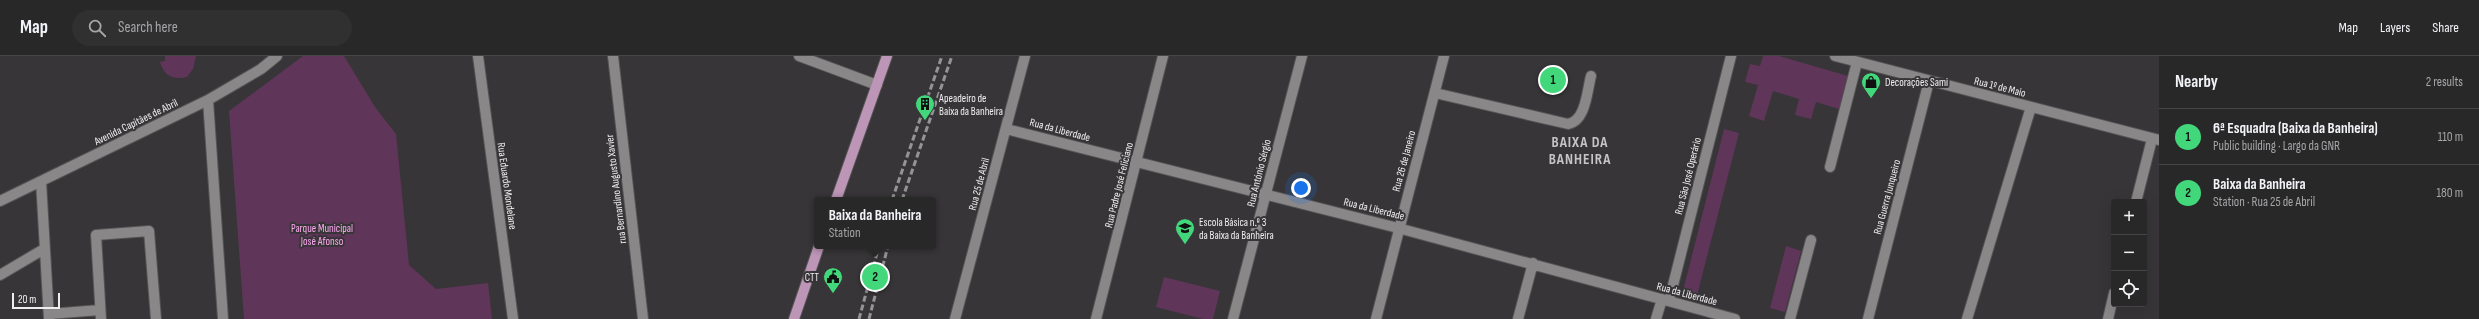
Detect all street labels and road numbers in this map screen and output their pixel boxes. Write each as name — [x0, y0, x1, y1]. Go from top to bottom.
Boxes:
street label: Rua 1º de Maio — [1973, 74, 2028, 100]
street label: Avenida Capitães de Abril — [91, 96, 180, 148]
street label: Rua da Liberdade — [1028, 116, 1092, 144]
street label: Rua 26 de Janeiro — [1390, 129, 1419, 193]
street label: rua Bernardino Augusto Xavier — [603, 134, 629, 244]
street label: Rua São José Operário — [1672, 136, 1704, 216]
street label: Rua António Sérgio — [1244, 137, 1274, 208]
street label: Rua Padre José Feliciano — [1102, 140, 1136, 229]
street label: Rua Eduardo Mondelane — [494, 142, 520, 230]
street label: Rua 25 de Abril — [966, 156, 992, 212]
street label: Rua Guerra Junqueiro — [1871, 158, 1903, 236]
street label: Rua da Liberdade — [1342, 195, 1406, 223]
street label: Rua da Liberdade — [1655, 280, 1719, 308]

